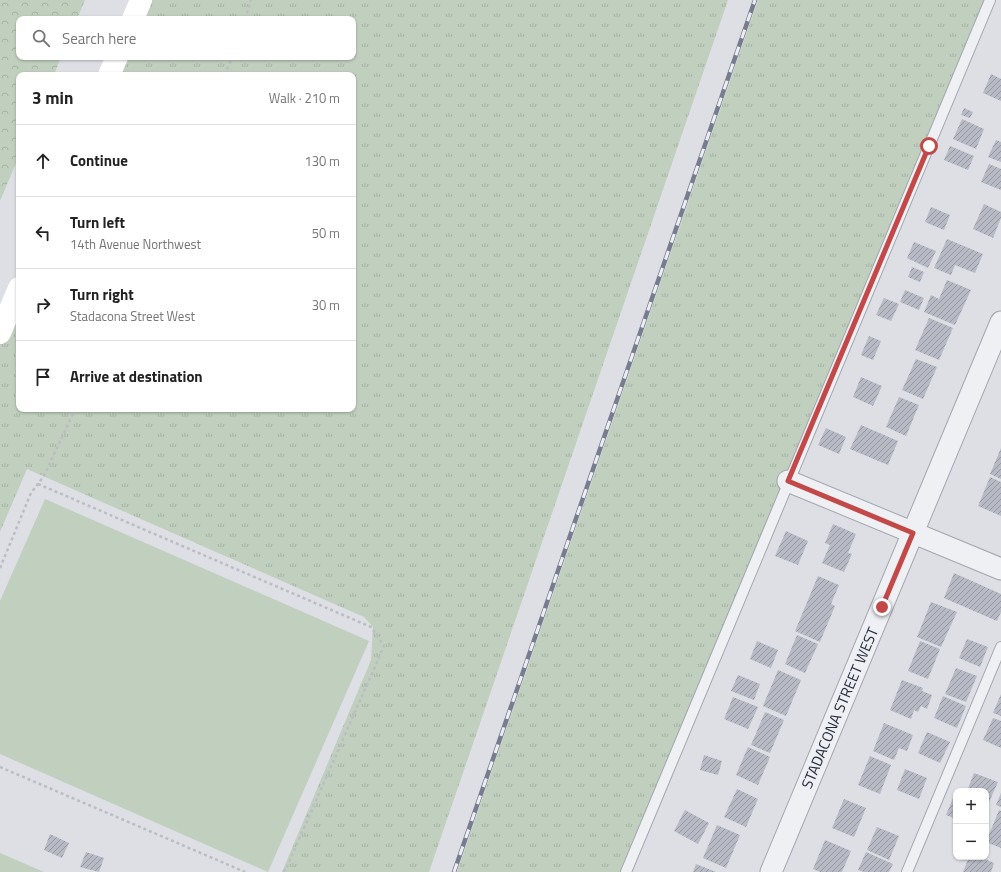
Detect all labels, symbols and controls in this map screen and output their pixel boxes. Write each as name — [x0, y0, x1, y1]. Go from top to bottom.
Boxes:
search box — [16, 16, 356, 60]
icon: search — [30, 27, 52, 49]
text: Search here — [62, 27, 136, 50]
text: 3 min — [32, 85, 73, 111]
text: Walk · 210 m — [269, 88, 340, 108]
route start — [920, 137, 938, 155]
text: Continue — [70, 149, 128, 172]
icon: ahead — [32, 150, 54, 172]
text: 130 m — [304, 151, 340, 171]
text: Turn left — [70, 211, 125, 234]
icon: left — [32, 222, 54, 244]
text: 50 m — [312, 223, 340, 243]
text: 14th Avenue Northwest — [70, 234, 201, 254]
text: Turn right — [70, 283, 134, 306]
icon: right — [32, 294, 54, 316]
text: 30 m — [312, 295, 340, 315]
text: Stadacona Street West — [70, 306, 195, 326]
text: Arrive at destination — [70, 365, 203, 388]
icon: arrive — [32, 366, 54, 388]
route end — [873, 598, 891, 616]
street label: STADACONA STREET WEST — [795, 623, 884, 792]
map controls — [953, 788, 989, 860]
button: + — [953, 788, 989, 824]
button: − — [953, 824, 989, 860]

